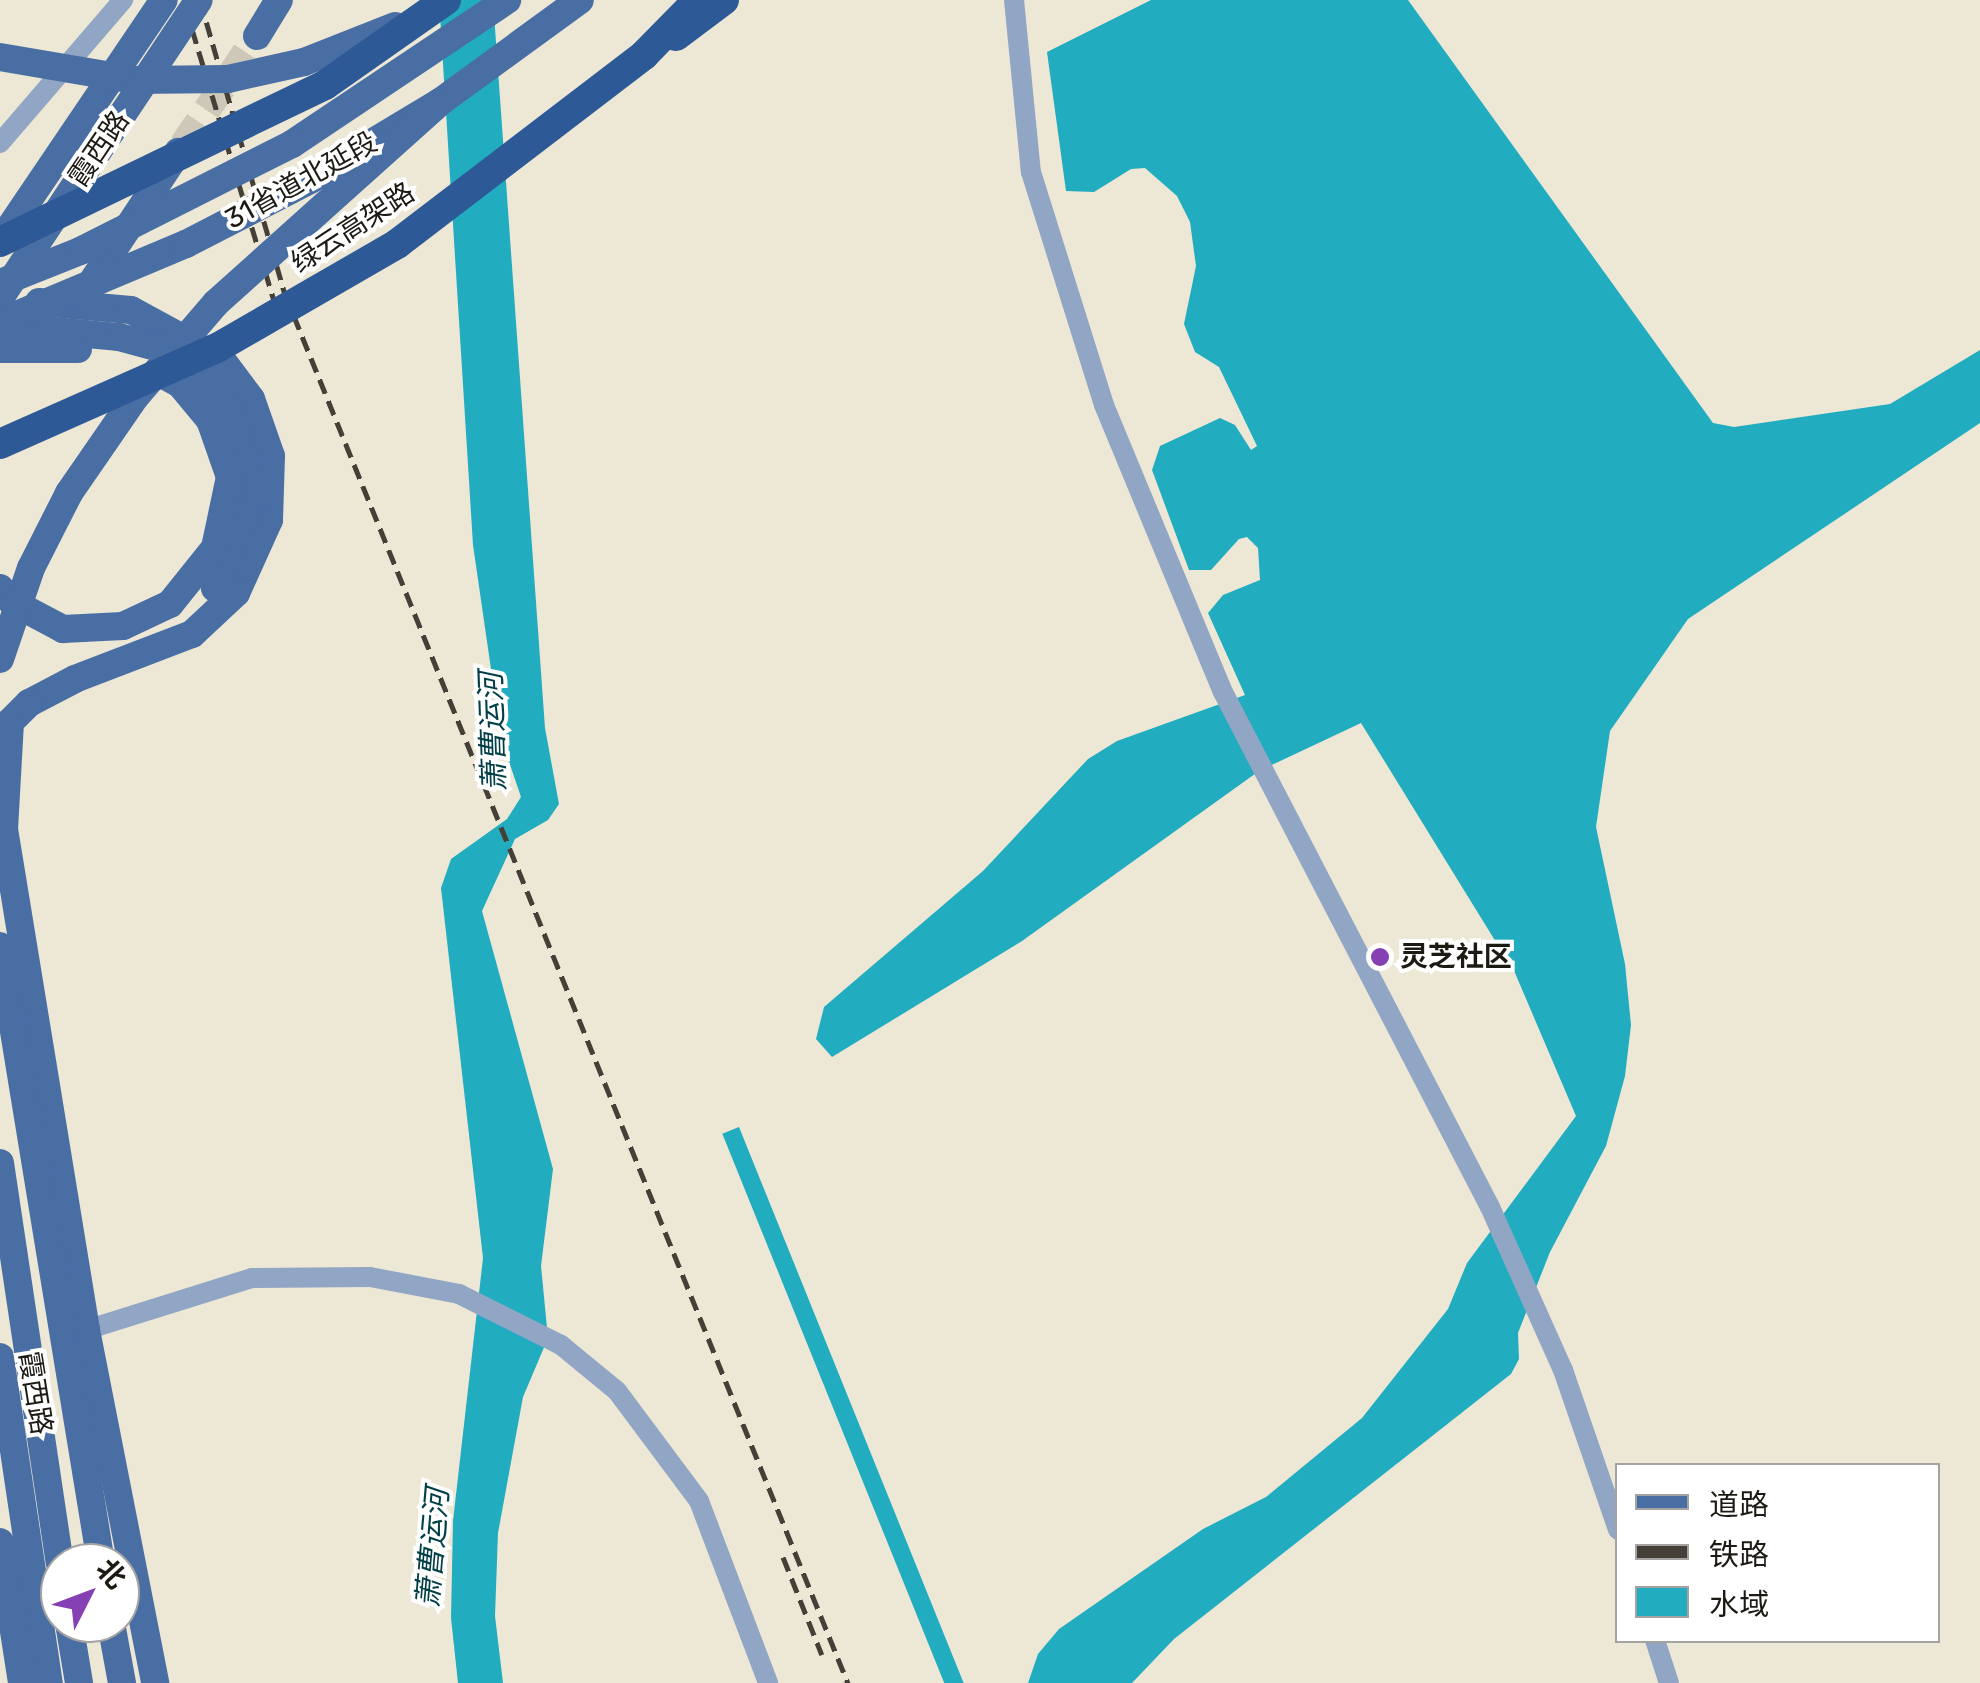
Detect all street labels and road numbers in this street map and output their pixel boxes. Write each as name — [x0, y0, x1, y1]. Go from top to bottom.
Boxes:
street label: 霞西路 — [62, 105, 136, 193]
street label: 31省道北延段 — [219, 126, 383, 236]
street label: 绿云高架路 — [285, 176, 421, 280]
street label: 霞西路 — [12, 1349, 58, 1437]

